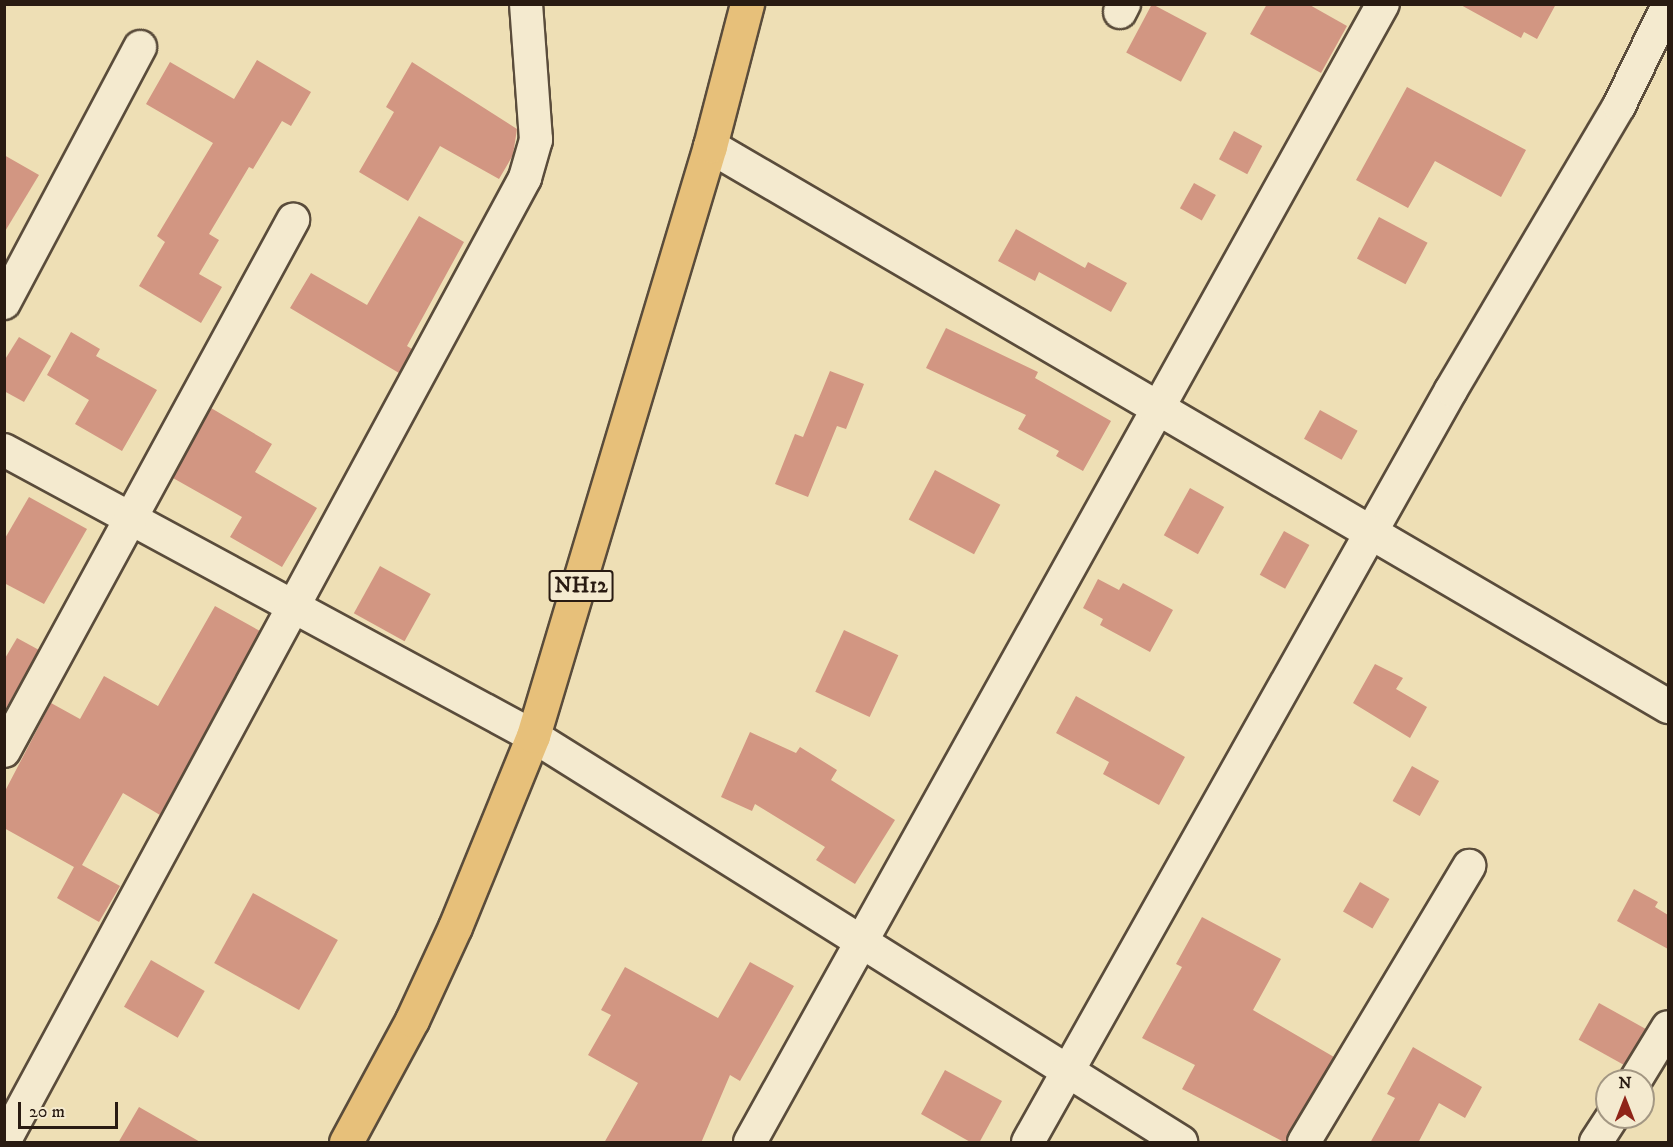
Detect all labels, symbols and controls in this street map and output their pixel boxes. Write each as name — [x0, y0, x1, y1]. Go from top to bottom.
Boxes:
road number: NH12 — [548, 568, 614, 604]
north arrow — [1595, 1069, 1655, 1129]
text: N — [1618, 1073, 1632, 1093]
scale bar — [21, 1090, 122, 1128]
text: 20 m — [29, 1101, 65, 1123]

